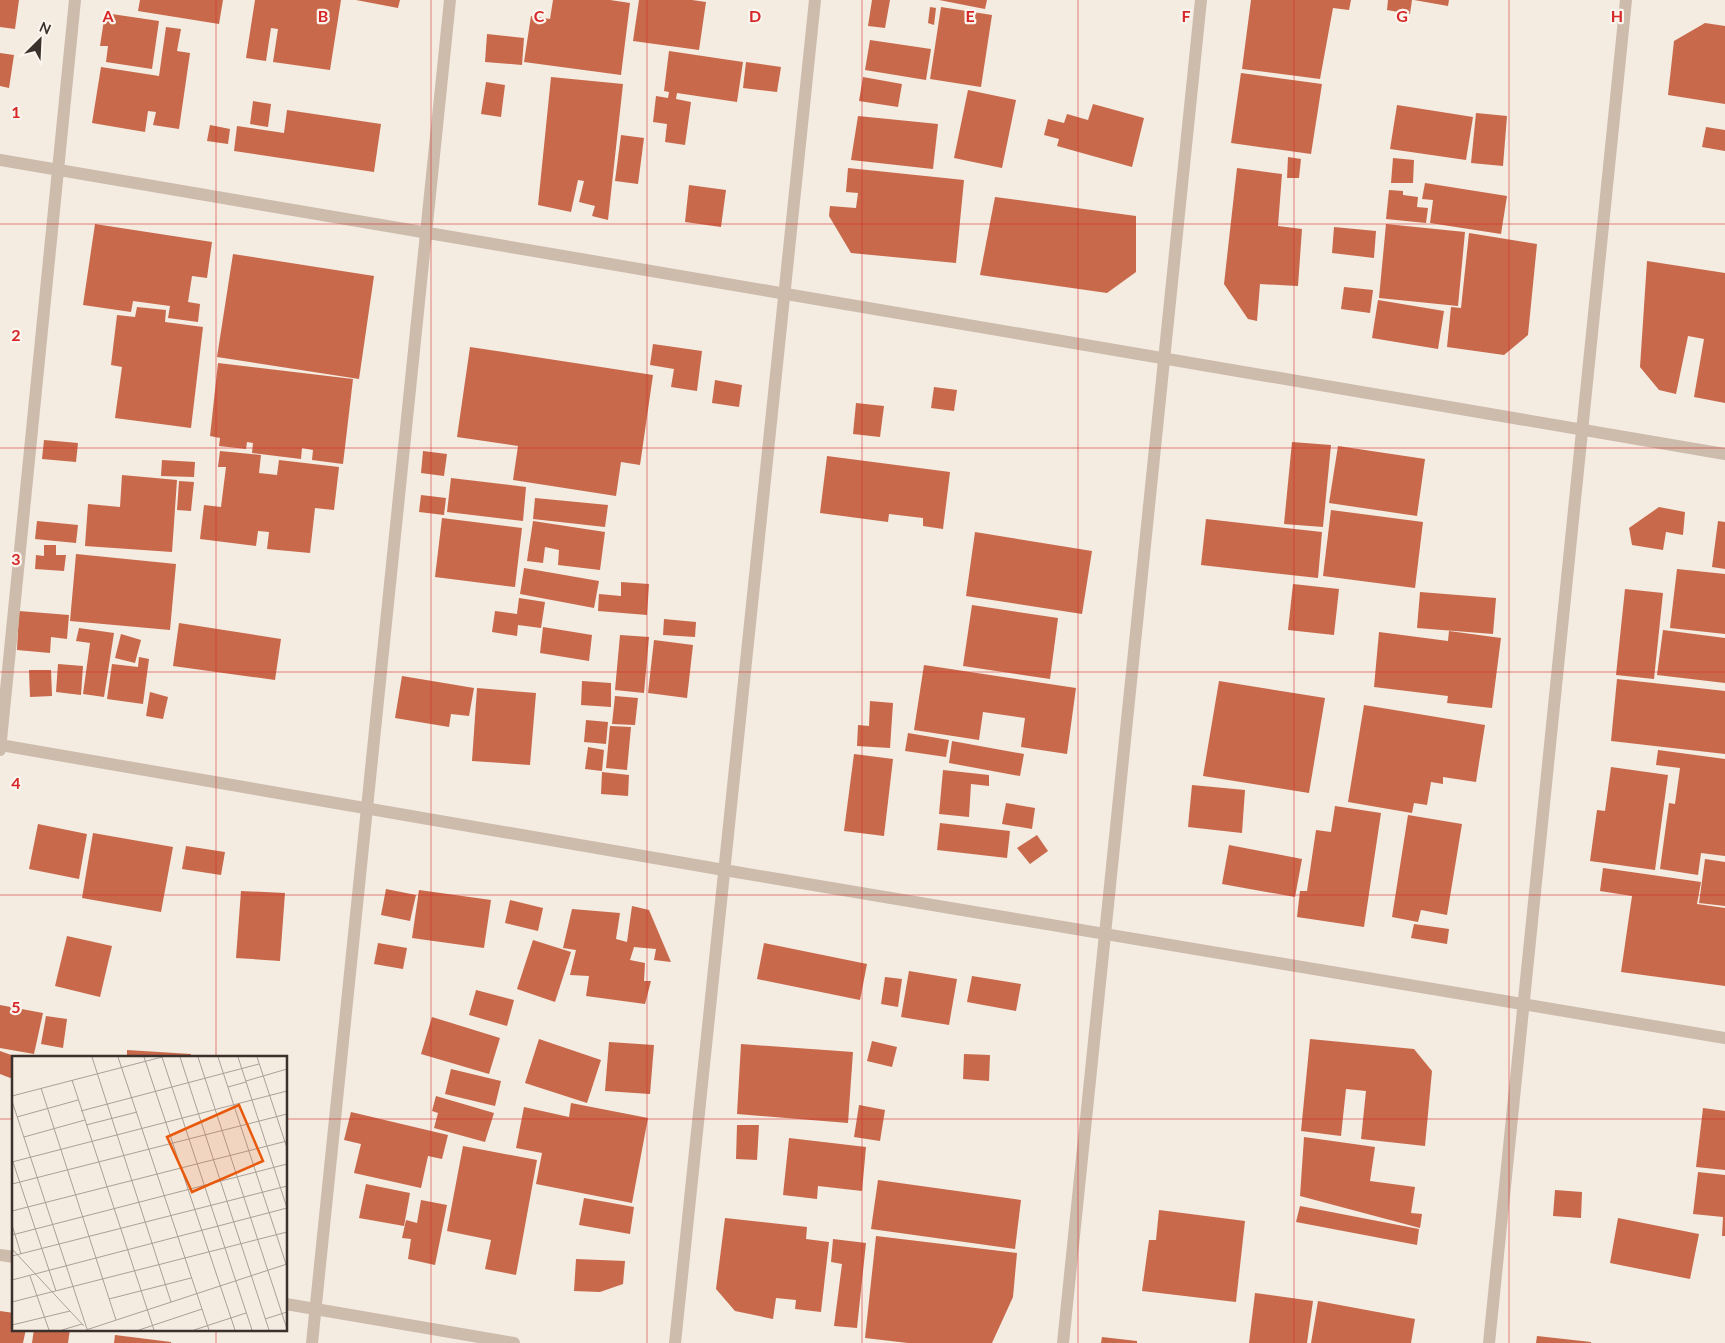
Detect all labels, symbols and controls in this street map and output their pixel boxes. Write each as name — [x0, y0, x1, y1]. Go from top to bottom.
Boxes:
text: A — [101, 6, 114, 25]
text: B — [318, 6, 328, 25]
text: C — [534, 6, 545, 25]
text: D — [749, 6, 761, 25]
text: E — [965, 6, 975, 25]
text: F — [1181, 6, 1191, 25]
text: G — [1396, 6, 1408, 25]
text: H — [1611, 6, 1623, 25]
north arrow — [15, 15, 65, 65]
text: N — [37, 18, 54, 38]
text: 1 — [11, 102, 21, 121]
text: 2 — [11, 325, 21, 344]
text: 3 — [11, 549, 21, 568]
text: 4 — [11, 773, 21, 792]
text: 5 — [11, 997, 21, 1016]
inset map — [12, 1056, 288, 1330]

